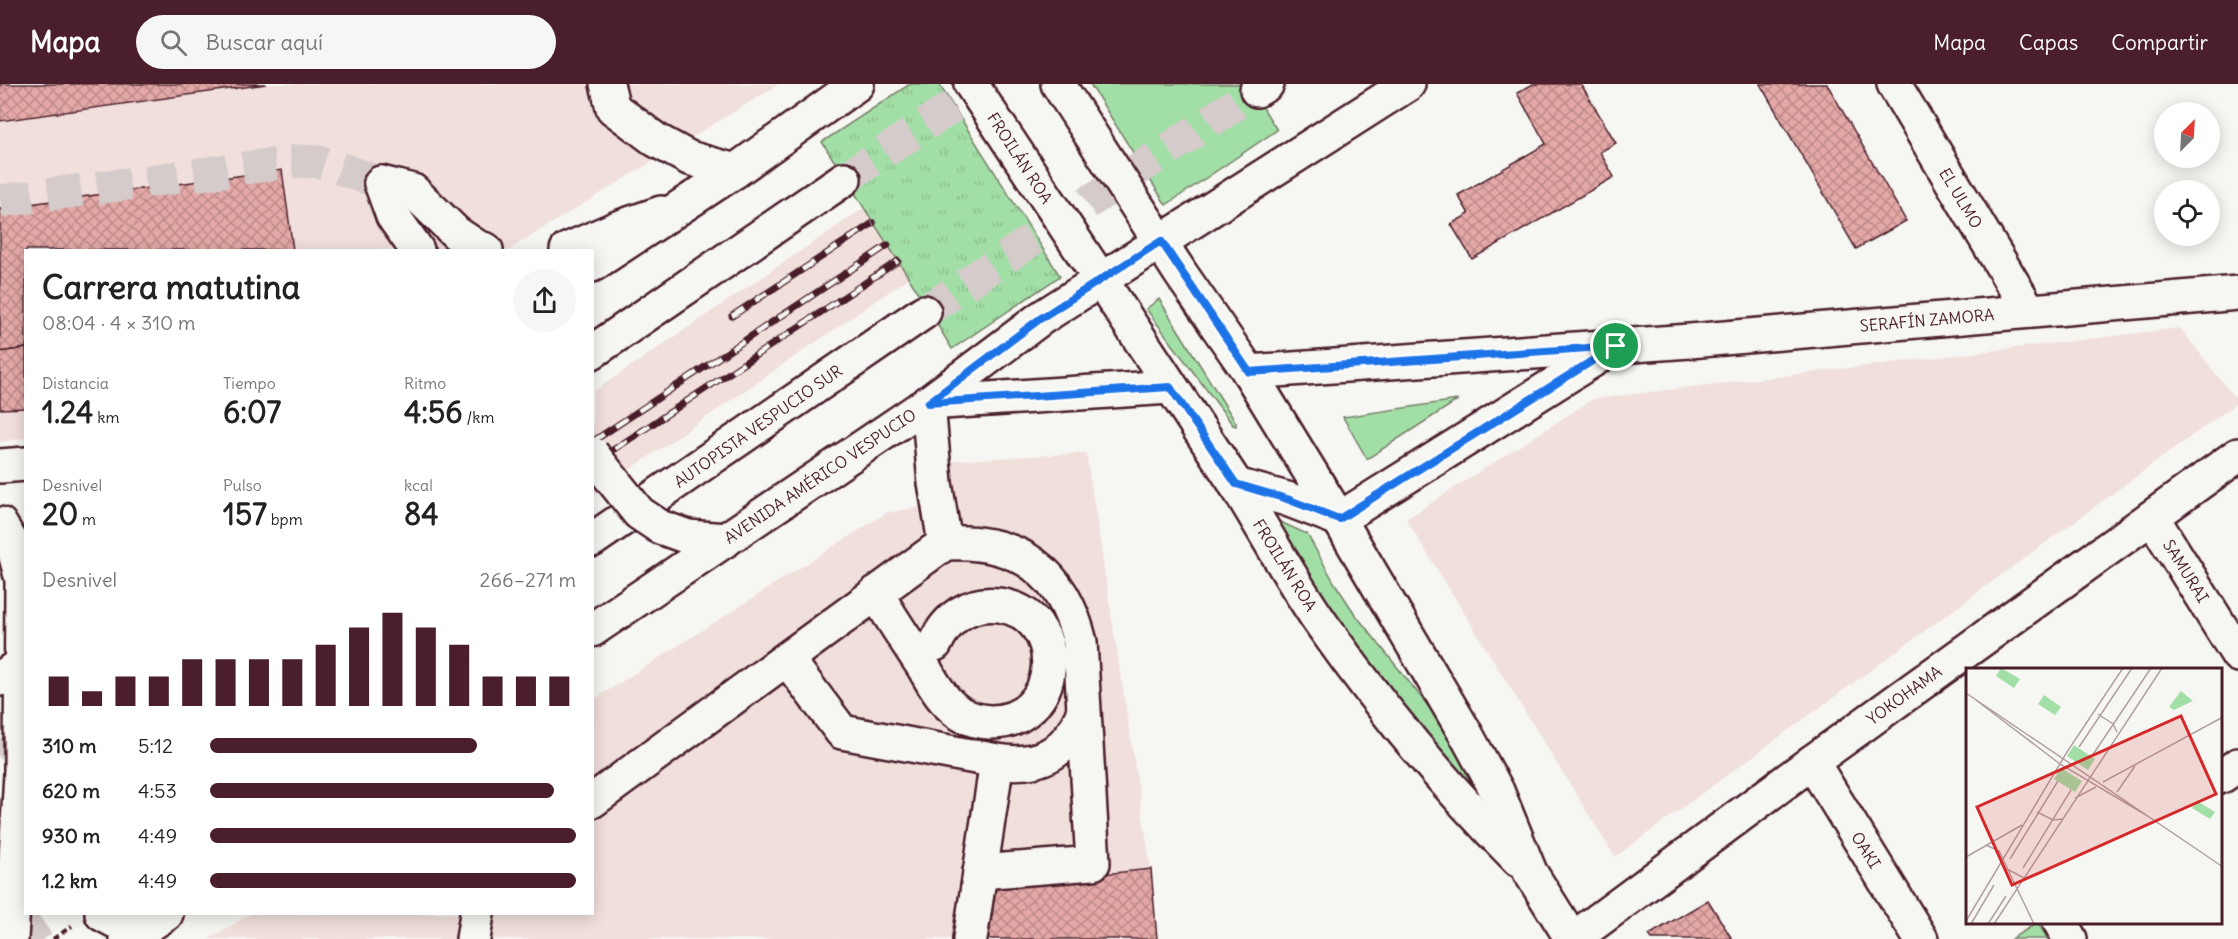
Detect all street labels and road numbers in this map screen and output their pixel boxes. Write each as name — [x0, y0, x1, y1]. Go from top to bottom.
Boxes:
street label: FROILÁN ROA — [983, 109, 1057, 207]
street label: EL ULMO — [1935, 164, 1987, 232]
street label: SERAFÍN ZAMORA — [1859, 304, 1995, 336]
street label: AUTOPISTA VESPUCIO SUR — [670, 360, 846, 492]
street label: AVENIDA AMÉRICO VESPUCIO — [720, 404, 920, 548]
street label: FROILÁN ROA — [1249, 515, 1321, 615]
street label: SAMURAI — [2159, 536, 2213, 606]
street label: YOKOHAMA — [1863, 661, 1945, 729]
street label: OAKI — [1847, 828, 1885, 872]

